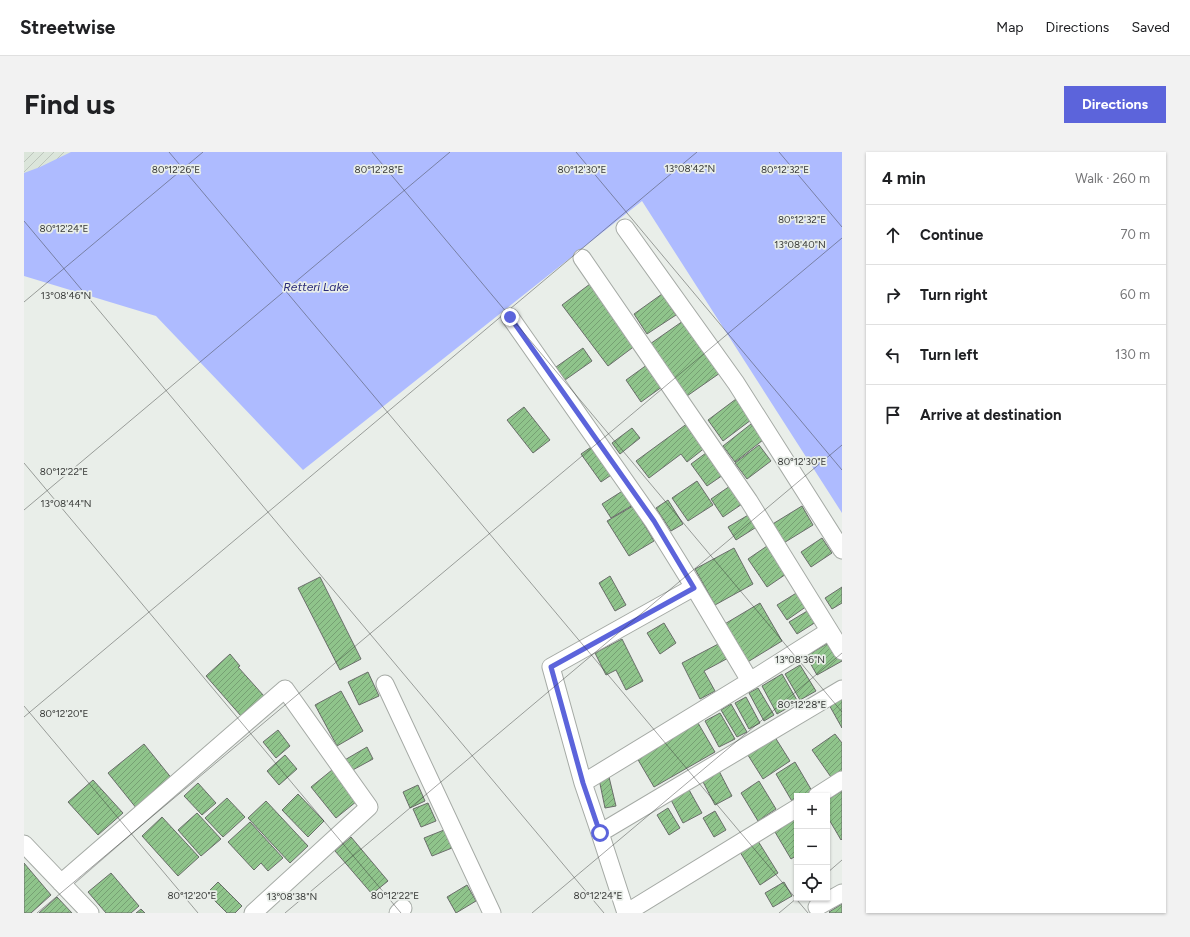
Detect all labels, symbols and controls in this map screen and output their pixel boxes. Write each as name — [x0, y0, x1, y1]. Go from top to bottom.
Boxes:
text: Streetwise — [20, 16, 115, 39]
text: Map — [996, 19, 1024, 36]
text: Directions — [1046, 19, 1109, 36]
text: Saved — [1131, 19, 1170, 36]
button: Directions — [1064, 86, 1166, 123]
text: Find us — [24, 87, 115, 121]
text: 13°08'42"N — [665, 162, 715, 175]
text: 80°12'26"E — [152, 163, 200, 176]
text: 80°12'28"E — [355, 163, 403, 176]
text: 80°12'30"E — [558, 163, 607, 176]
text: 80°12'32"E — [761, 163, 809, 176]
text: 4 min — [882, 168, 926, 188]
text: Walk · 260 m — [1075, 171, 1150, 186]
text: 80°12'32"E — [778, 213, 826, 226]
text: 80°12'24"E — [40, 222, 89, 235]
icon: ahead — [882, 224, 904, 246]
text: Continue — [920, 226, 983, 244]
text: 70 m — [1120, 227, 1150, 242]
text: 13°08'40"N — [774, 238, 826, 251]
water label: Retteri Lake — [283, 280, 349, 294]
icon: right — [882, 284, 904, 306]
text: Turn right — [920, 286, 988, 304]
text: 60 m — [1120, 287, 1150, 302]
text: 13°08'46"N — [41, 289, 91, 302]
route end — [501, 308, 519, 326]
icon: left — [882, 344, 904, 366]
text: Turn left — [920, 346, 978, 364]
text: 130 m — [1115, 347, 1150, 362]
icon: arrive — [882, 404, 904, 426]
text: Arrive at destination — [920, 406, 1061, 424]
text: 80°12'30"E — [778, 455, 827, 468]
text: 80°12'22"E — [40, 465, 88, 478]
text: 13°08'44"N — [40, 497, 92, 510]
text: 13°08'36"N — [775, 653, 825, 666]
text: 80°12'28"E — [778, 698, 826, 711]
text: 80°12'20"E — [39, 707, 89, 720]
map controls — [794, 793, 830, 901]
button: + — [794, 793, 830, 829]
route start — [591, 824, 609, 842]
button: − — [794, 829, 830, 865]
button: locate — [794, 865, 830, 901]
text: 80°12'20"E — [167, 889, 217, 902]
text: 80°12'22"E — [371, 889, 419, 902]
text: 80°12'24"E — [574, 889, 623, 902]
text: 13°08'38"N — [267, 890, 317, 903]

